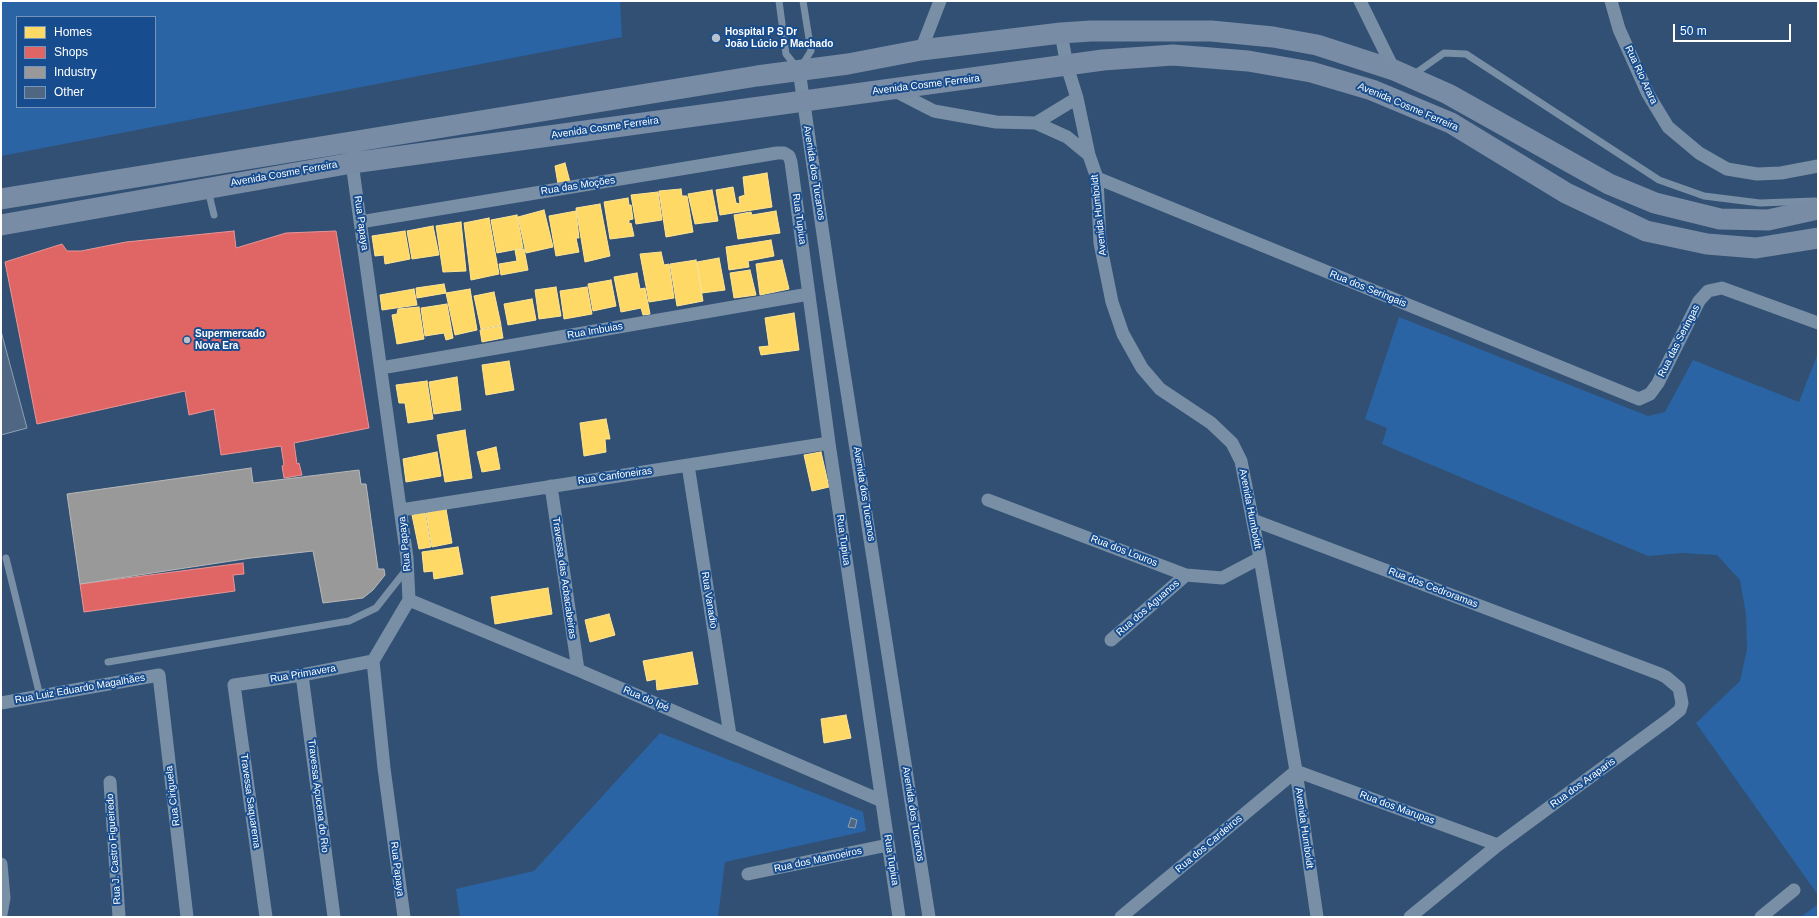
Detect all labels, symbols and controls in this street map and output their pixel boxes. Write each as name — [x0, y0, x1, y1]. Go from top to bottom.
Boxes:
legend — [16, 16, 156, 108]
scale bar — [1675, 16, 1793, 42]
text: 50 m — [1680, 24, 1707, 38]
text: Homes — [54, 25, 92, 39]
place label: Hospital P S Dr João Lúcio P Machado — [725, 26, 833, 50]
marker: Hospital P S Dr João Lúcio P Machado — [710, 32, 722, 44]
street label: Rua Rio Arara — [1622, 44, 1660, 106]
text: Shops — [54, 45, 88, 59]
text: Industry — [54, 65, 97, 79]
street label: Avenida Cosme Ferreira — [872, 72, 980, 98]
street label: Avenida Cosme Ferreira — [1356, 80, 1460, 134]
text: Other — [54, 85, 84, 99]
street label: Avenida Cosme Ferreira — [551, 115, 659, 141]
street label: Avenida dos Tucanos — [801, 125, 827, 221]
street label: Avenida Cosme Ferreira — [230, 159, 338, 189]
street label: Rua das Moções — [540, 174, 616, 198]
street label: Avenida Humboldt — [1089, 174, 1109, 256]
street label: Rua Tupiua — [789, 193, 809, 245]
street label: Rua Papaya — [351, 195, 371, 251]
street label: Rua dos Seringais — [1328, 268, 1408, 310]
street label: Rua das Seringas — [1656, 303, 1702, 379]
street label: Rua Imbuias — [566, 320, 624, 342]
place label: Supermercado Nova Era — [195, 328, 265, 352]
marker: Supermercado Nova Era — [182, 335, 192, 345]
street label: Avenida dos Tucanos — [851, 446, 877, 542]
street label: Rua Canfoneiras — [577, 465, 653, 487]
street label: Avenida Humboldt — [1236, 468, 1264, 550]
street label: Rua Tupiua — [833, 514, 853, 566]
street label: Rua Papaya — [396, 516, 414, 572]
street label: Travessa das Acbacabeiras — [549, 516, 579, 640]
street label: Rua dos Louros — [1089, 533, 1159, 569]
street label: Rua dos Cedroramas — [1386, 565, 1480, 611]
street label: Rua Vanadio — [699, 571, 719, 629]
street label: Rua dos Aguanos — [1114, 577, 1182, 639]
street label: Rua Primavera — [269, 662, 337, 686]
street label: Rua Luiz Eduardo Magalhães — [14, 672, 146, 706]
street label: Rua do Ipé — [621, 684, 671, 714]
street label: Travessa Açucena do Rio — [305, 739, 331, 853]
street label: Travessa Saquarema — [237, 753, 263, 849]
street label: Rua dos Araparis — [1548, 755, 1618, 811]
street label: Rua Ciriguela — [163, 765, 183, 827]
street label: Avenida dos Tucanos — [900, 766, 926, 862]
street label: Avenida Humboldt — [1292, 787, 1316, 869]
street label: Rua dos Marupas — [1358, 789, 1436, 827]
street label: Rua J. Castro Figueiredo — [104, 793, 124, 905]
street label: Rua dos Cardeiros — [1173, 813, 1245, 875]
street label: Rua Tupiua — [881, 834, 901, 886]
street label: Rua Papaya — [388, 841, 406, 897]
street label: Rua dos Mamoeiros — [773, 845, 863, 875]

